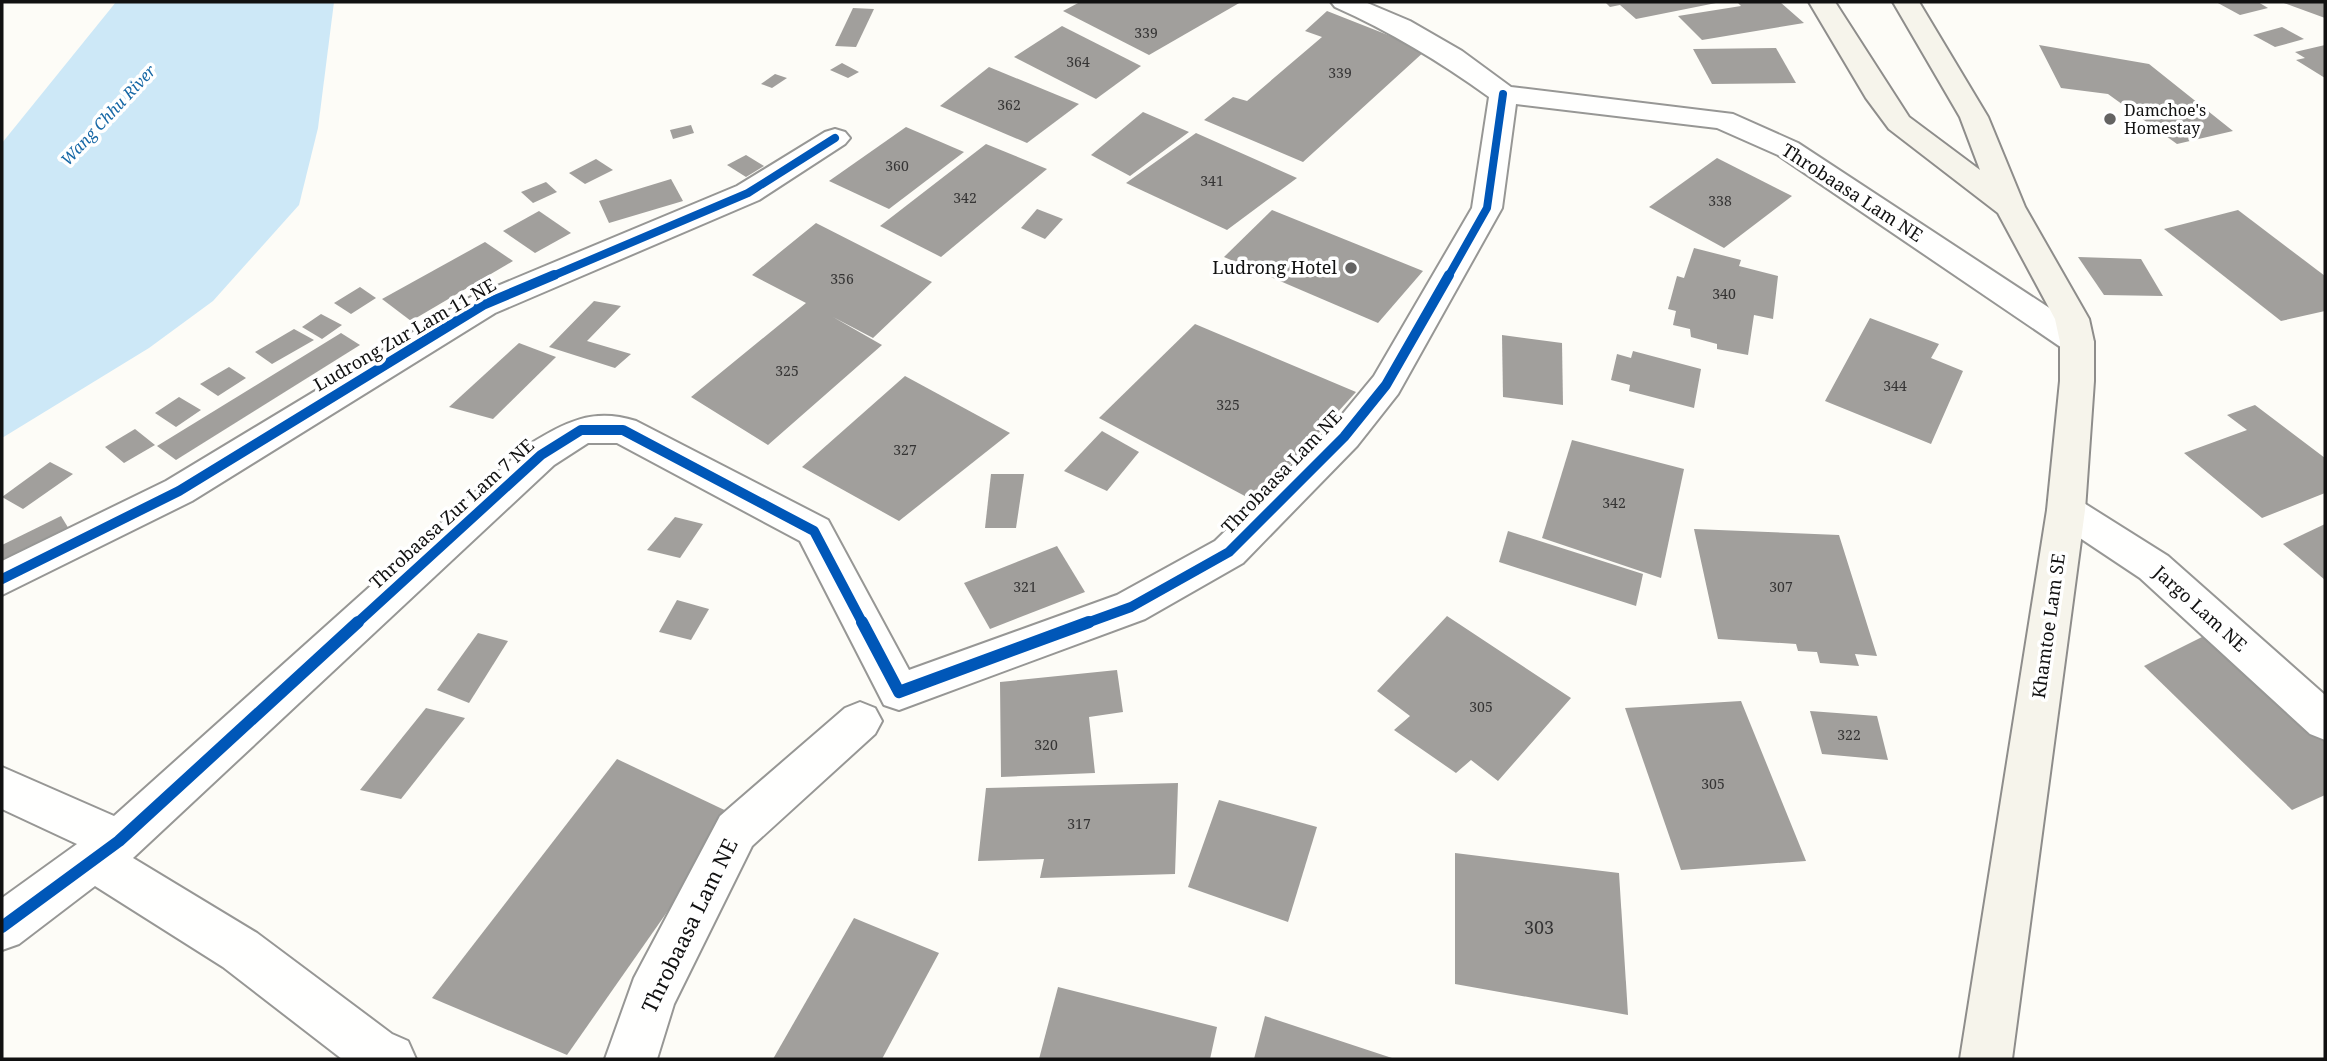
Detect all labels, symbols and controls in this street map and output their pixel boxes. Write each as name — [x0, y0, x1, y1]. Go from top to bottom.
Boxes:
house number: 339 — [1134, 23, 1158, 42]
house number: 364 — [1066, 52, 1090, 71]
water label: Wang Chhu River — [56, 60, 161, 170]
house number: 339 — [1328, 63, 1352, 82]
house number: 362 — [997, 95, 1021, 114]
place label: Damchoe's Homestay — [2124, 99, 2206, 139]
marker: Damchoe's Homestay — [2102, 111, 2118, 127]
street label: Throbaasa Lam NE — [1777, 138, 1928, 247]
house number: 360 — [885, 156, 909, 175]
house number: 341 — [1200, 171, 1224, 190]
house number: 342 — [953, 188, 977, 207]
house number: 338 — [1708, 191, 1732, 210]
place label: Ludrong Hotel — [1212, 255, 1337, 279]
marker: Ludrong Hotel — [1343, 260, 1359, 276]
house number: 356 — [830, 269, 854, 288]
street label: Ludrong Zur Lam 11 NE — [309, 272, 500, 396]
house number: 340 — [1712, 284, 1736, 303]
house number: 325 — [775, 361, 799, 380]
house number: 344 — [1883, 376, 1907, 395]
house number: 325 — [1216, 395, 1240, 414]
street label: Throbaasa Lam NE — [1216, 404, 1347, 538]
street label: Throbaasa Zur Lam 7 NE — [364, 433, 539, 594]
house number: 327 — [893, 440, 917, 459]
house number: 342 — [1602, 493, 1626, 512]
street label: Khamtoe Lam SE — [2026, 552, 2070, 700]
street label: Jargo Lam NE — [2148, 559, 2252, 657]
house number: 321 — [1013, 577, 1037, 596]
house number: 307 — [1769, 577, 1793, 596]
house number: 305 — [1469, 697, 1493, 716]
house number: 322 — [1837, 725, 1861, 744]
house number: 320 — [1034, 735, 1058, 754]
house number: 305 — [1701, 774, 1725, 793]
house number: 317 — [1067, 814, 1091, 833]
street label: Throbaasa Lam NE — [635, 834, 744, 1017]
house number: 303 — [1524, 915, 1554, 939]

